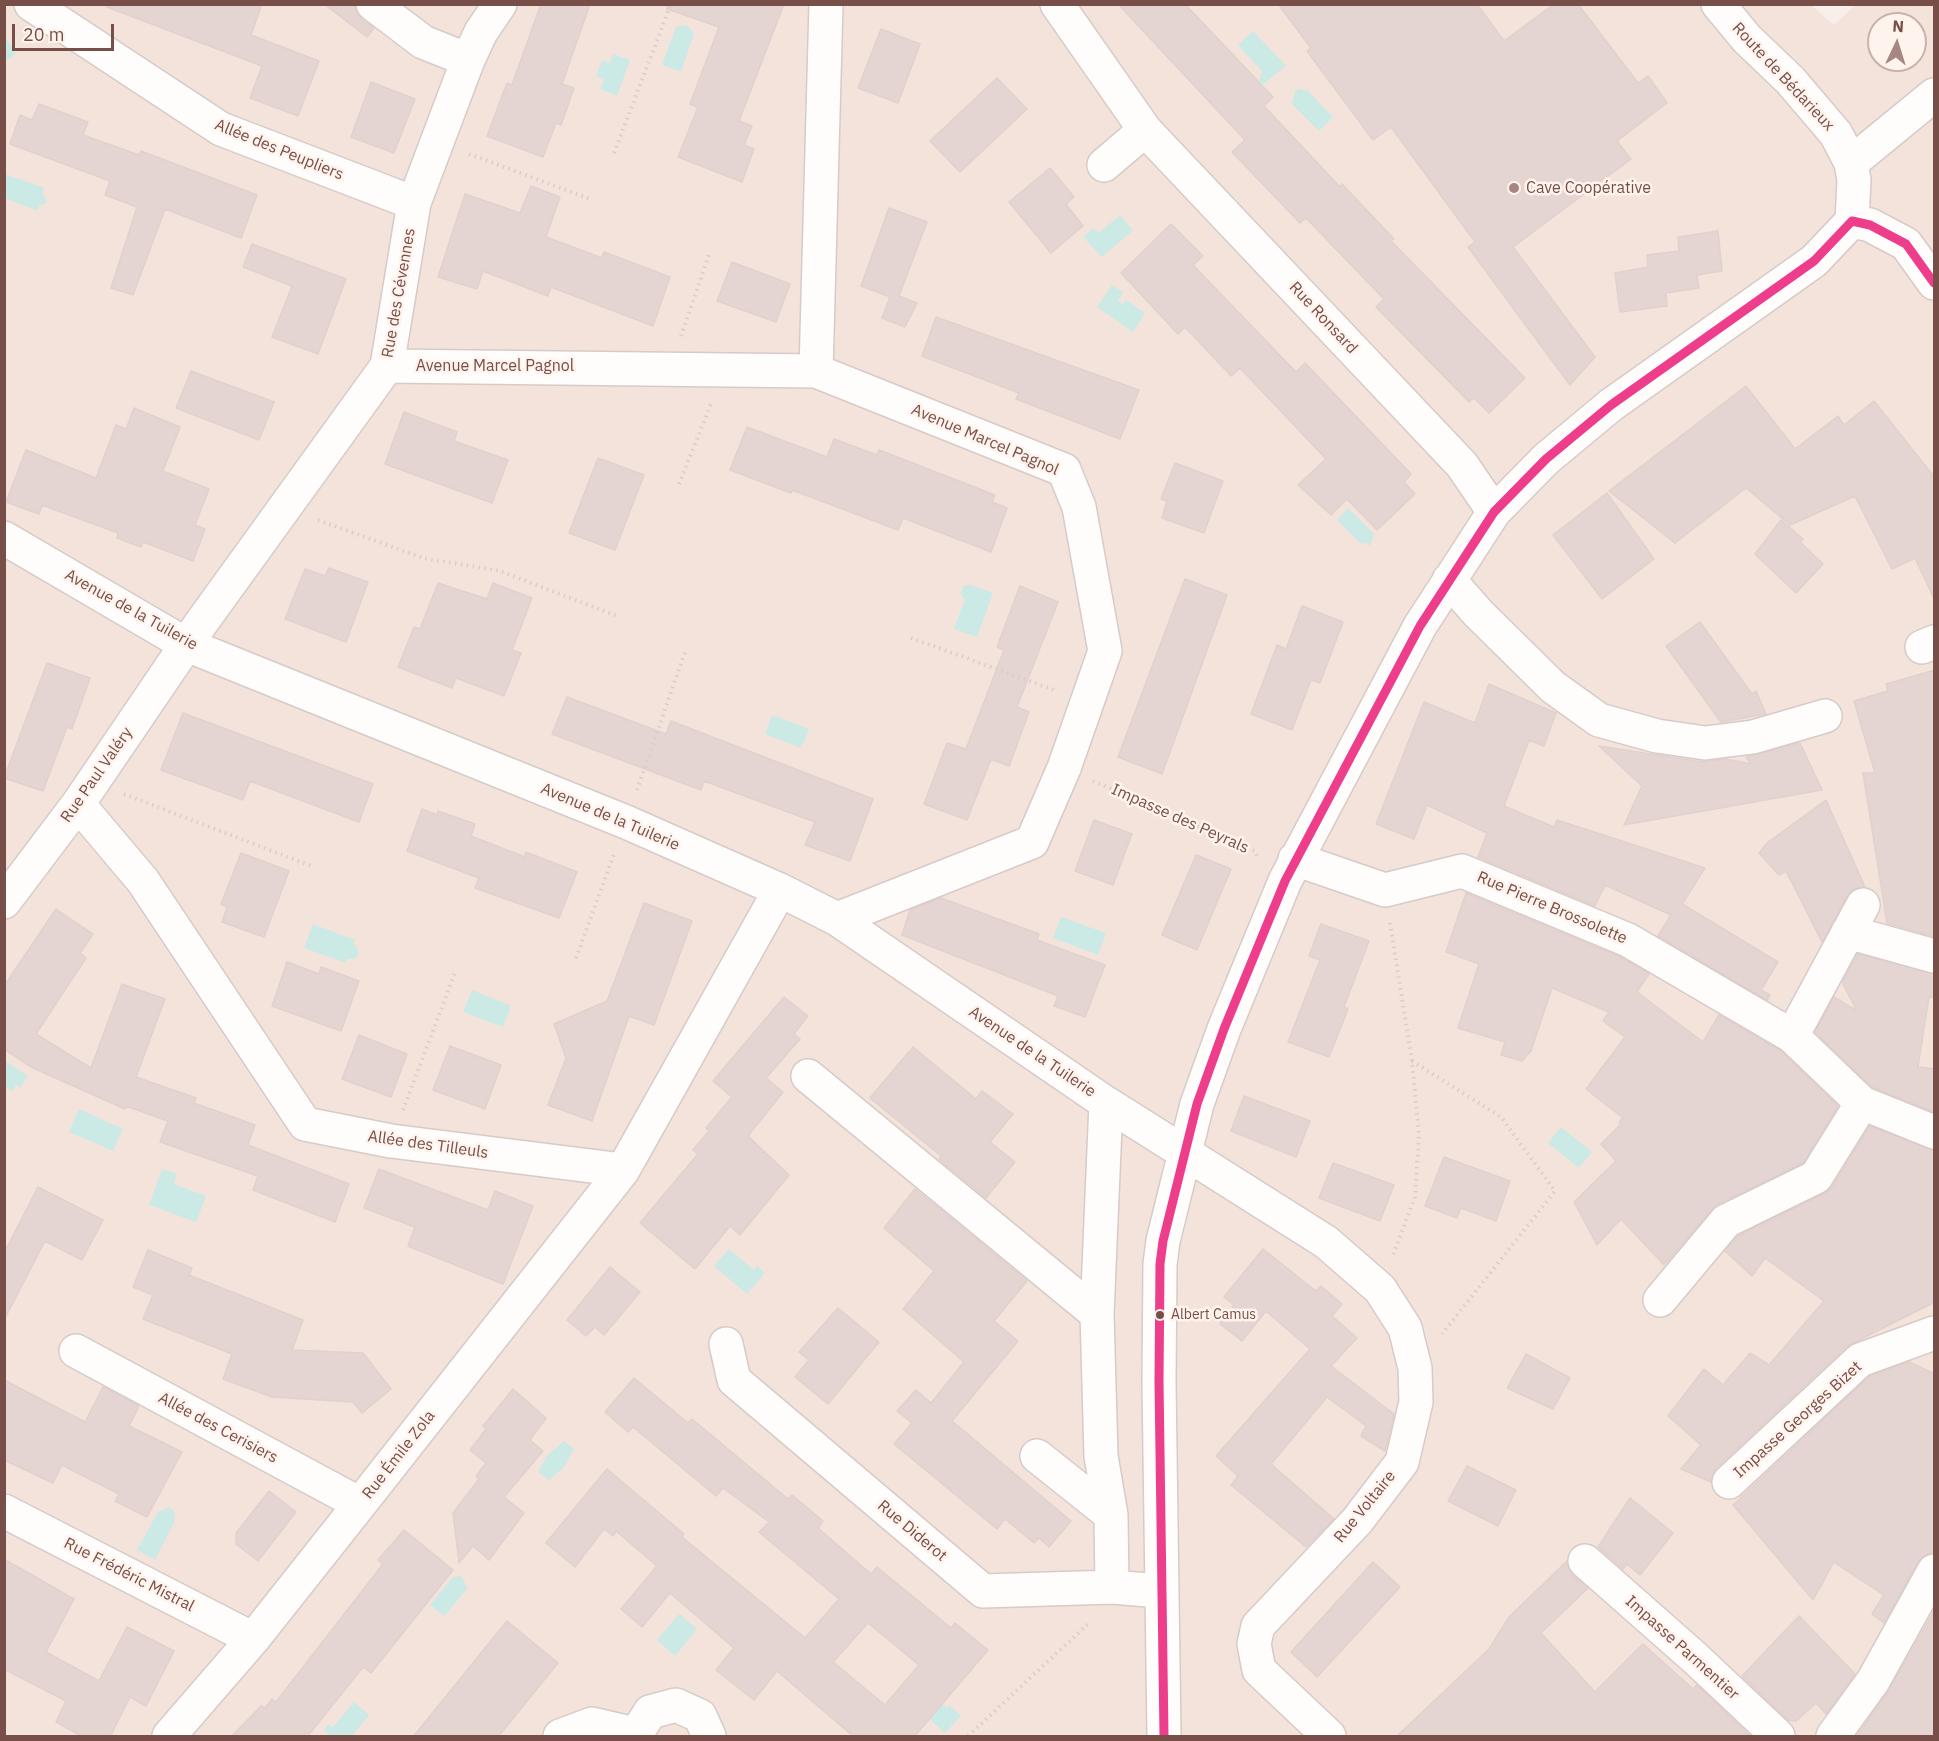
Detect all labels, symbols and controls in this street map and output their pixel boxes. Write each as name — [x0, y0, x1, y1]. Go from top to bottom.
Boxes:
scale bar — [15, 12, 117, 50]
north arrow — [1867, 12, 1927, 72]
text: N — [1892, 16, 1905, 36]
street label: Route de Bédarieux — [1728, 19, 1838, 135]
text: 20 m — [23, 23, 65, 46]
street label: Allée des Peupliers — [212, 115, 346, 185]
place label: Cave Coopérative — [1526, 178, 1651, 198]
marker: Cave Coopérative — [1507, 181, 1521, 195]
street label: Rue des Cévennes — [378, 227, 420, 359]
street label: Rue Ronsard — [1285, 278, 1361, 358]
street label: Avenue Marcel Pagnol — [416, 356, 574, 376]
street label: Avenue Marcel Pagnol — [908, 400, 1062, 480]
street label: Avenue de la Tuilerie — [61, 565, 201, 655]
street label: Rue Paul Valéry — [57, 724, 137, 826]
street label: Avenue de la Tuilerie — [538, 779, 682, 855]
street label: Impasse des Peyrals — [1108, 780, 1252, 858]
street label: Rue Pierre Brossolette — [1474, 868, 1630, 948]
street label: Avenue de la Tuilerie — [965, 1002, 1099, 1102]
street label: Allée des Tilleuls — [366, 1127, 490, 1163]
place label: Albert Camus — [1171, 1307, 1256, 1323]
marker: Albert Camus — [1154, 1309, 1166, 1321]
street label: Impasse Georges Bizet — [1730, 1358, 1866, 1482]
street label: Allée des Cerisiers — [155, 1388, 281, 1468]
street label: Rue Émile Zola — [358, 1407, 440, 1503]
street label: Rue Voltaire — [1330, 1467, 1400, 1547]
street label: Rue Diderot — [873, 1496, 951, 1566]
street label: Rue Frédéric Mistral — [61, 1534, 197, 1616]
street label: Impasse Parmentier — [1621, 1592, 1743, 1704]

